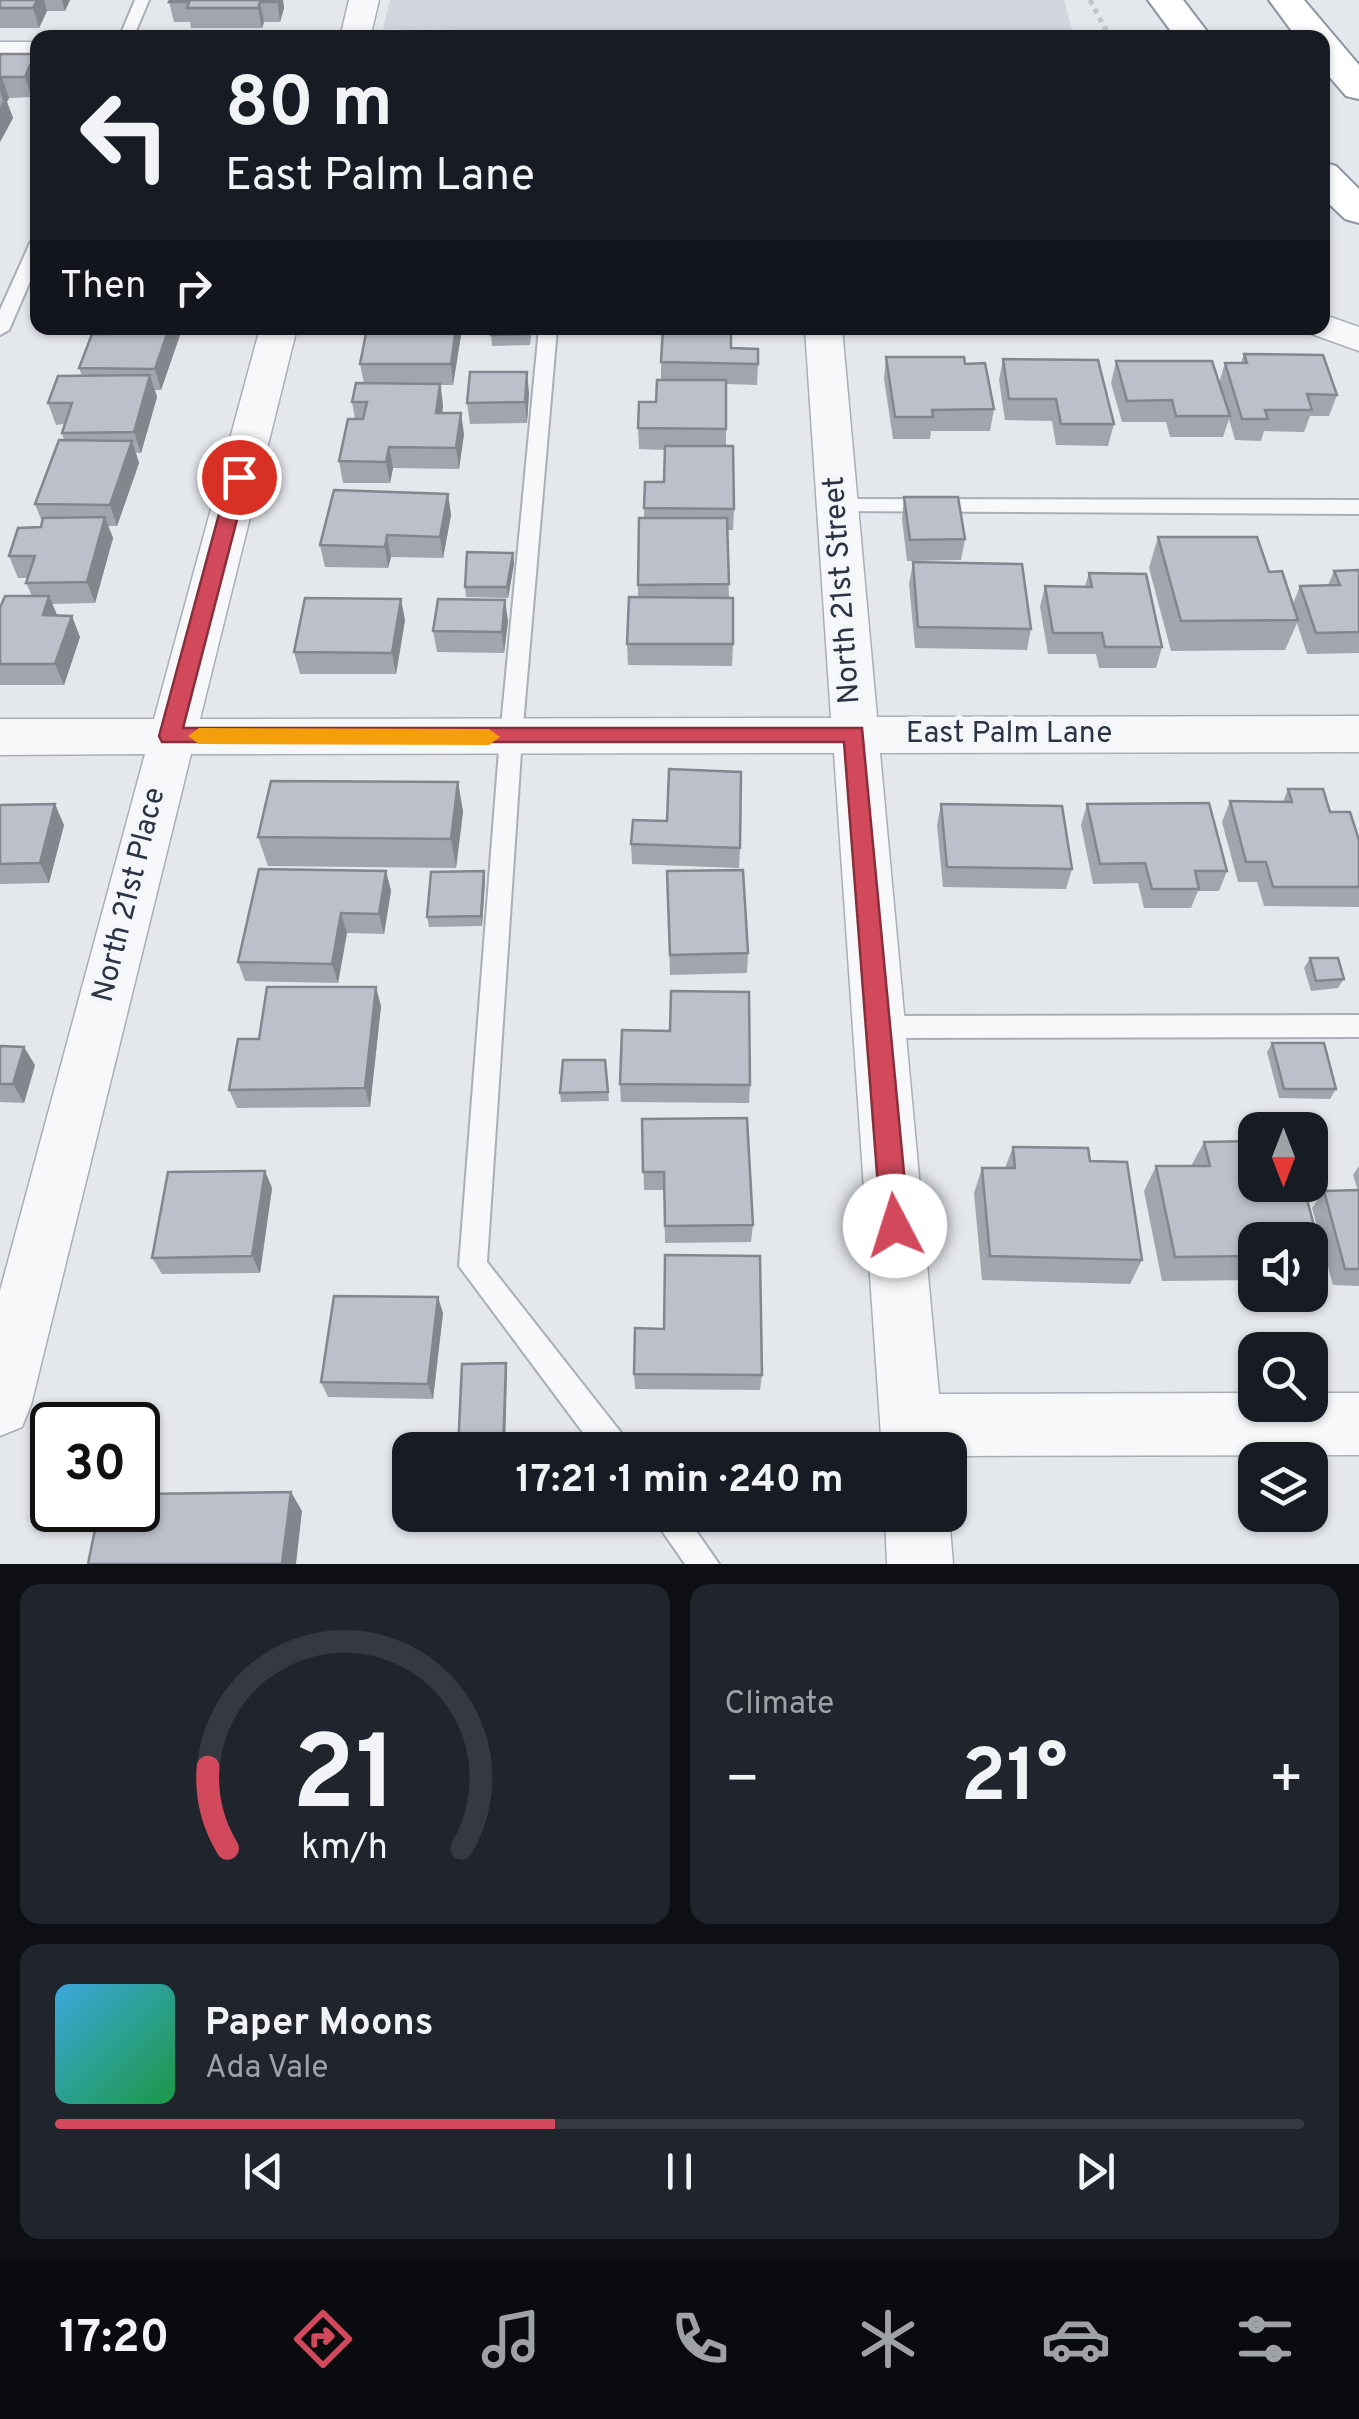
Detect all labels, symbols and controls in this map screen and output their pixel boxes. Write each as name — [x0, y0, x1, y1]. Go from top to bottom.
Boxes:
text: 80 m — [225, 62, 393, 151]
icon: left — [60, 70, 190, 200]
text: East Palm Lane — [225, 149, 535, 206]
icon: right — [166, 260, 221, 315]
text: Then — [60, 263, 146, 312]
pin — [197, 435, 282, 520]
icon: arrive — [212, 450, 267, 505]
street label: North 21st Street — [817, 475, 869, 705]
street label: East Palm Lane — [906, 716, 1112, 753]
street label: North 21st Place — [85, 784, 175, 1006]
north arrow — [1238, 1112, 1328, 1202]
map controls — [1238, 1112, 1328, 1532]
position arrow — [843, 1174, 947, 1278]
button: sound — [1238, 1222, 1328, 1312]
button: search — [1238, 1332, 1328, 1422]
speed limit sign: 30 — [30, 1402, 160, 1532]
button: layers — [1238, 1442, 1328, 1532]
text: 17:21 · 1 min · 240 m — [516, 1457, 843, 1506]
text: Climate — [725, 1685, 834, 1725]
text: 21 — [292, 1714, 397, 1846]
text: 21° — [961, 1733, 1068, 1828]
text: − — [725, 1747, 760, 1817]
text: + — [1269, 1747, 1304, 1817]
text: km/h — [301, 1826, 388, 1872]
text: Paper Moons — [205, 2000, 434, 2049]
text: Ada Vale — [205, 2049, 329, 2089]
icon: previous — [236, 2144, 291, 2199]
icon: pause — [652, 2144, 707, 2199]
icon: next — [1068, 2144, 1123, 2199]
icon: directions — [288, 2304, 358, 2374]
icon: music — [476, 2304, 546, 2374]
icon: phone — [665, 2304, 735, 2374]
icon: climate — [853, 2304, 923, 2374]
icon: car — [1041, 2304, 1111, 2374]
icon: filters — [1230, 2304, 1300, 2374]
text: 17:20 — [59, 2311, 169, 2368]

